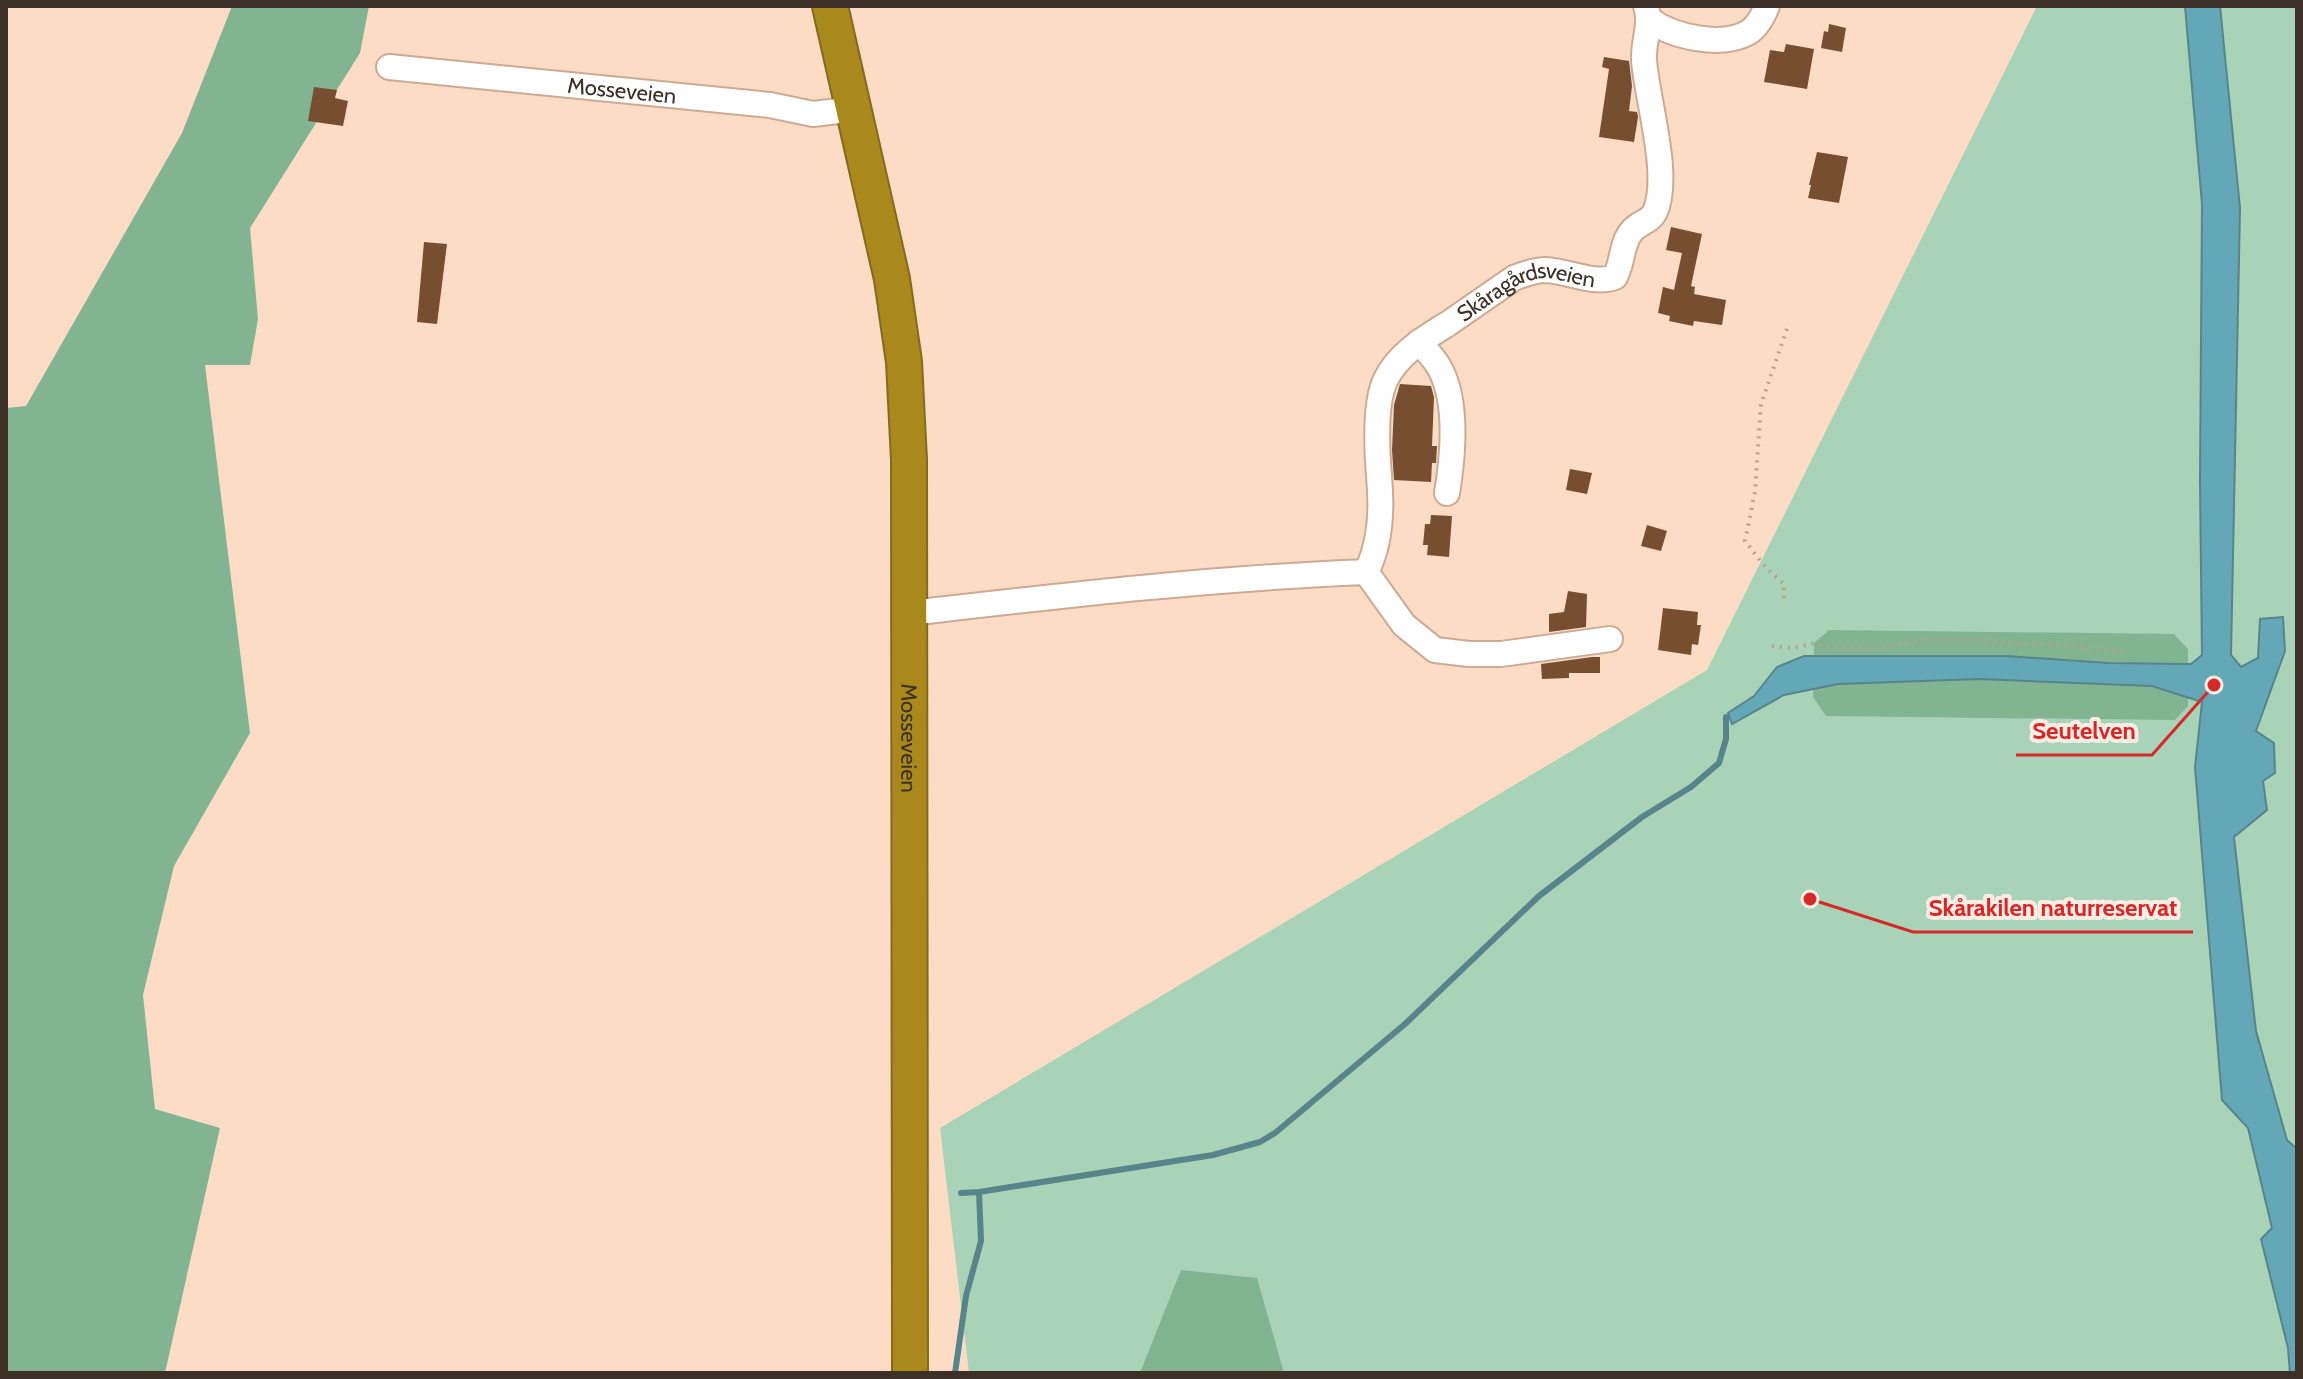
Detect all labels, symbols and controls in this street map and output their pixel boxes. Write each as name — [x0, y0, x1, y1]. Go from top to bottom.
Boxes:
street label: Mosseveien — [566, 72, 678, 110]
street label: Skåragårdsveien — [1452, 257, 1597, 327]
street label: Mosseveien — [895, 683, 922, 793]
callout: Seutelven — [2016, 707, 2152, 755]
text: Seutelven — [2032, 716, 2136, 745]
callout: Skårakilen naturreservat — [1913, 884, 2193, 932]
text: Skårakilen naturreservat — [1929, 893, 2177, 922]

